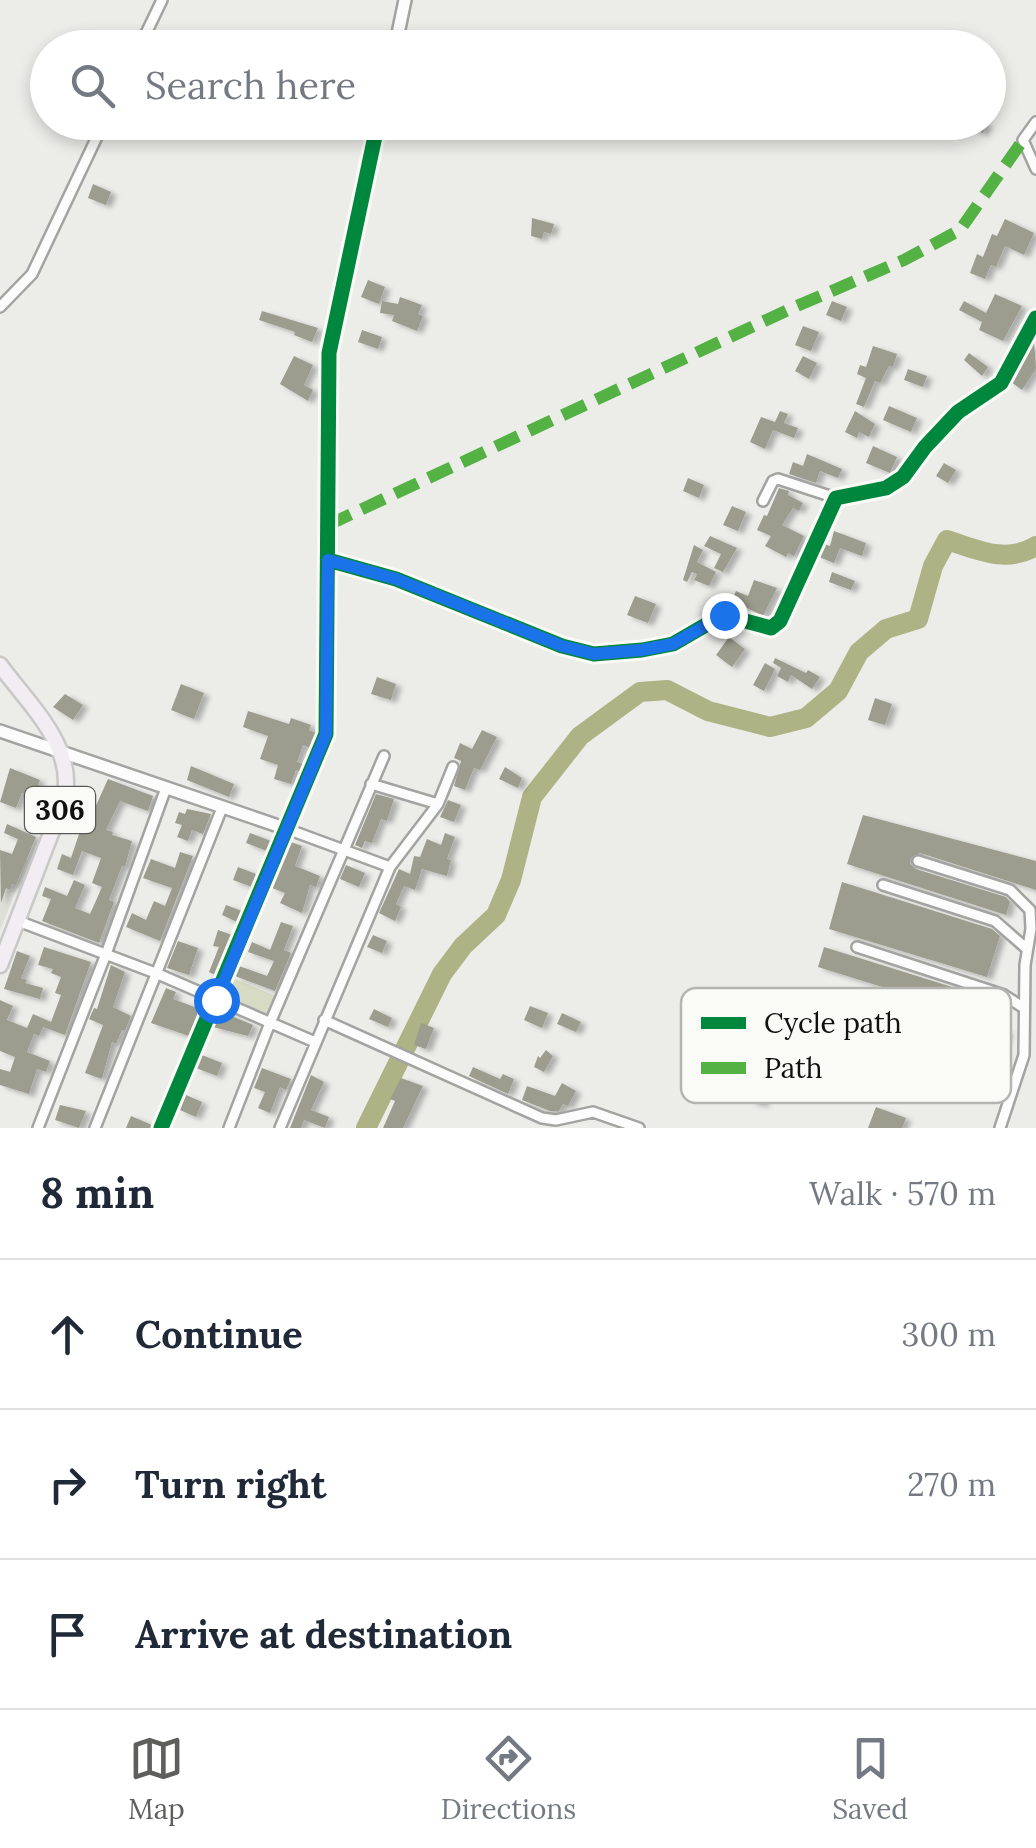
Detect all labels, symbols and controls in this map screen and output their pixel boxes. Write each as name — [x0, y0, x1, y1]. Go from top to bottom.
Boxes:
search box — [30, 30, 1006, 140]
icon: search — [65, 58, 120, 113]
text: Search here — [145, 61, 356, 109]
route end — [702, 593, 748, 639]
road number: 306 — [25, 787, 95, 833]
route start — [194, 978, 240, 1024]
legend — [681, 988, 1011, 1103]
text: Cycle path — [764, 1005, 902, 1041]
text: Path — [764, 1050, 823, 1086]
text: 8 min — [40, 1166, 154, 1220]
text: Walk · 570 m — [809, 1173, 996, 1214]
icon: ahead — [40, 1307, 95, 1362]
text: Continue — [135, 1310, 303, 1358]
text: 300 m — [901, 1314, 996, 1355]
icon: right — [40, 1457, 95, 1512]
text: Turn right — [135, 1460, 326, 1508]
text: 270 m — [907, 1464, 996, 1505]
icon: arrive — [40, 1607, 95, 1662]
text: Arrive at destination — [135, 1610, 512, 1658]
tab: Map — [128, 1731, 185, 1827]
tab: Directions — [441, 1731, 576, 1827]
tab: Saved — [832, 1731, 908, 1827]

